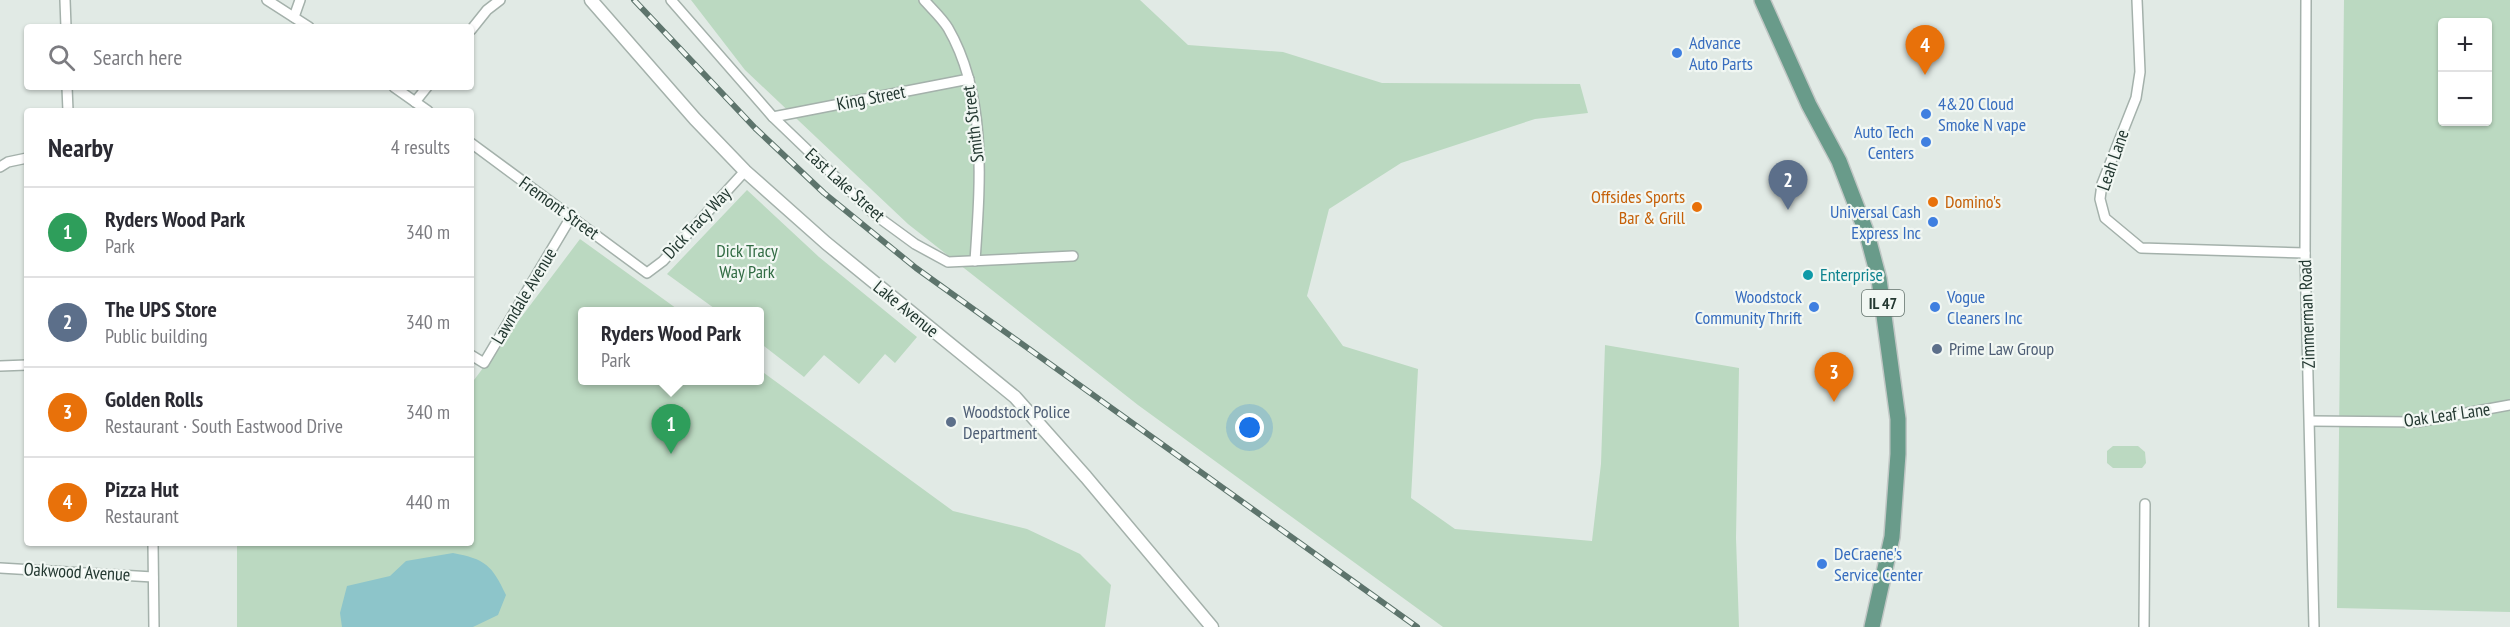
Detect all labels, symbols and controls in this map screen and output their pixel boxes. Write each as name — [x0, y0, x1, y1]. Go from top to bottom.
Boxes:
map controls — [2438, 18, 2492, 126]
button: + — [2438, 18, 2492, 72]
search box — [24, 24, 474, 90]
pin: 4 — [1906, 26, 1944, 75]
place label: Advance Auto Parts — [1689, 31, 1753, 75]
icon: search — [45, 41, 78, 74]
text: Search here — [93, 43, 182, 71]
marker: Advance Auto Parts — [1670, 46, 1684, 60]
button: − — [2438, 72, 2492, 126]
street label: King Street — [835, 80, 907, 115]
street label: Smith Street — [956, 84, 989, 164]
place label: 4&20 Cloud Smoke N vape — [1938, 92, 2026, 136]
marker: 4&20 Cloud Smoke N vape — [1919, 107, 1933, 121]
place label: Auto Tech Centers — [1854, 120, 1914, 164]
street label: Leah Lane — [2091, 126, 2134, 193]
text: Nearby — [48, 131, 113, 164]
text: 4 results — [391, 134, 450, 160]
marker: Auto Tech Centers — [1919, 135, 1933, 149]
street label: East Lake Street — [801, 143, 890, 226]
pin: 2 — [1768, 160, 1808, 210]
street label: Fremont Street — [515, 171, 604, 244]
street label: Dick Tracy Way — [658, 182, 736, 263]
place label: Offsides Sports Bar & Grill — [1591, 185, 1686, 229]
place label: Domino's — [1945, 190, 2001, 213]
marker: Domino's — [1926, 195, 1940, 209]
marker: Offsides Sports Bar & Grill — [1690, 200, 1704, 214]
place label: Universal Cash Express Inc — [1830, 200, 1922, 244]
text: Ryders Wood Park — [105, 205, 245, 233]
marker: Universal Cash Express Inc — [1926, 215, 1940, 229]
text: 1 — [63, 219, 72, 245]
text: 340 m — [406, 219, 450, 245]
text: Park — [105, 233, 135, 259]
park label: Dick Tracy Way Park — [716, 239, 778, 283]
street label: Lawndale Avenue — [486, 243, 561, 348]
street label: Zimmerman Road — [2293, 259, 2320, 369]
place label: Enterprise — [1820, 263, 1883, 286]
marker: Enterprise — [1801, 268, 1815, 282]
street label: Lake Avenue — [869, 275, 944, 342]
place label: Woodstock Community Thrift — [1695, 285, 1802, 329]
place label: Vogue Cleaners Inc — [1946, 285, 2023, 329]
road number: IL 47 — [1862, 290, 1904, 316]
text: The UPS Store — [105, 295, 217, 323]
marker: Woodstock Community Thrift — [1807, 300, 1821, 314]
marker: Vogue Cleaners Inc — [1928, 300, 1942, 314]
popup — [578, 307, 764, 385]
text: 2 — [63, 309, 72, 335]
text: 340 m — [406, 309, 450, 335]
text: Ryders Wood Park — [601, 319, 741, 347]
text: Public building — [105, 323, 208, 349]
place label: Prime Law Group — [1949, 337, 2054, 360]
marker: Prime Law Group — [1930, 342, 1944, 356]
text: Park — [601, 347, 631, 373]
pin: 3 — [1814, 352, 1854, 402]
text: Golden Rolls — [105, 385, 203, 413]
street label: Oak Leaf Lane — [2402, 397, 2492, 432]
text: 3 — [63, 399, 72, 425]
text: 340 m — [406, 399, 450, 425]
place label: Woodstock Police Department — [963, 400, 1070, 444]
pin: 1 — [652, 404, 690, 454]
text: Restaurant · South Eastwood Drive — [105, 413, 343, 439]
your location — [1235, 413, 1264, 442]
marker: Woodstock Police Department — [944, 415, 958, 429]
text: Pizza Hut — [105, 475, 179, 503]
text: 4 — [63, 489, 72, 515]
text: 440 m — [406, 489, 450, 515]
text: Restaurant — [105, 503, 179, 529]
place label: DeCraene's Service Center — [1834, 542, 1923, 586]
street label: Oakwood Avenue — [23, 557, 131, 586]
marker: DeCraene's Service Center — [1815, 557, 1829, 571]

